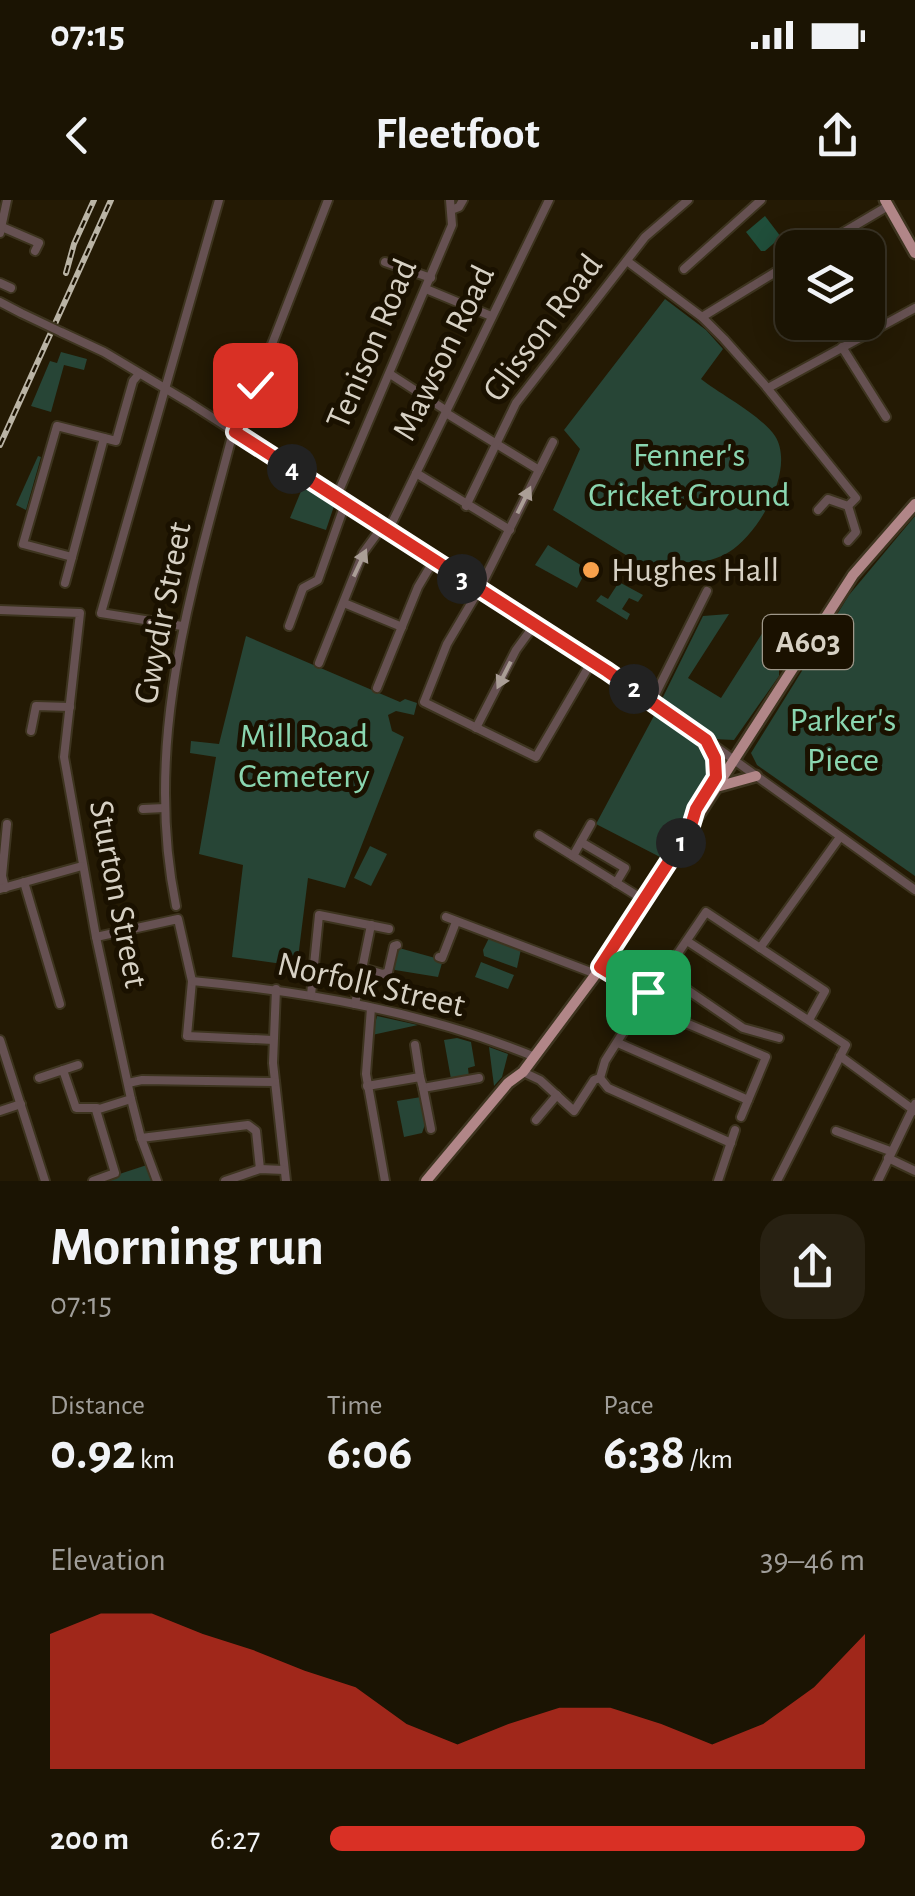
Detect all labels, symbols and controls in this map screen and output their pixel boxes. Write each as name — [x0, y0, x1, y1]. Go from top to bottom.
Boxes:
text: 07:15 — [50, 16, 125, 54]
icon: back — [50, 108, 105, 163]
icon: share — [810, 108, 865, 163]
text: Fleetfoot — [375, 112, 540, 157]
map controls — [775, 230, 885, 340]
button: layers — [775, 230, 885, 340]
street label: Glisson Road — [477, 248, 609, 408]
street label: Tenison Road — [321, 254, 423, 434]
street label: Mawson Road — [387, 260, 501, 446]
pin — [213, 343, 298, 428]
icon: check — [228, 358, 283, 413]
park label: Fenner's Cricket Ground — [588, 438, 790, 513]
pin: 4 — [267, 444, 317, 494]
text: 4 — [285, 455, 299, 483]
one-way arrow — [516, 485, 533, 514]
street label: Gwydir Street — [128, 519, 198, 707]
one-way arrow — [352, 549, 368, 578]
place label: Hughes Hall — [611, 553, 779, 588]
pin: 3 — [437, 554, 487, 604]
marker: Hughes Hall — [580, 559, 602, 581]
text: 3 — [456, 565, 468, 593]
road number: A603 — [763, 615, 853, 669]
one-way arrow — [496, 660, 513, 689]
pin: 2 — [609, 664, 659, 714]
text: 2 — [627, 675, 641, 703]
park label: Parker's Piece — [790, 703, 896, 778]
park label: Mill Road Cemetery — [238, 719, 370, 794]
street label: Sturton Street — [83, 797, 153, 991]
pin: 1 — [656, 818, 706, 868]
text: 1 — [676, 829, 686, 857]
street label: Norfolk Street — [274, 946, 468, 1024]
pin — [606, 950, 691, 1035]
icon: arrive — [621, 965, 676, 1020]
button: share — [760, 1214, 865, 1319]
text: Morning run — [50, 1220, 324, 1275]
text: 07:15 — [50, 1288, 112, 1320]
text: Distance — [50, 1392, 145, 1420]
text: Time — [327, 1392, 382, 1420]
text: Pace — [603, 1392, 654, 1420]
text: 0.92 — [50, 1428, 135, 1478]
text: 6:06 — [327, 1428, 412, 1478]
text: 6:38 — [603, 1428, 685, 1478]
text: km — [135, 1446, 175, 1474]
text: /km — [685, 1446, 733, 1474]
text: Elevation — [50, 1544, 166, 1576]
text: 39–46 m — [760, 1544, 865, 1576]
text: 200 m — [50, 1823, 129, 1855]
text: 6:27 — [210, 1823, 260, 1855]

